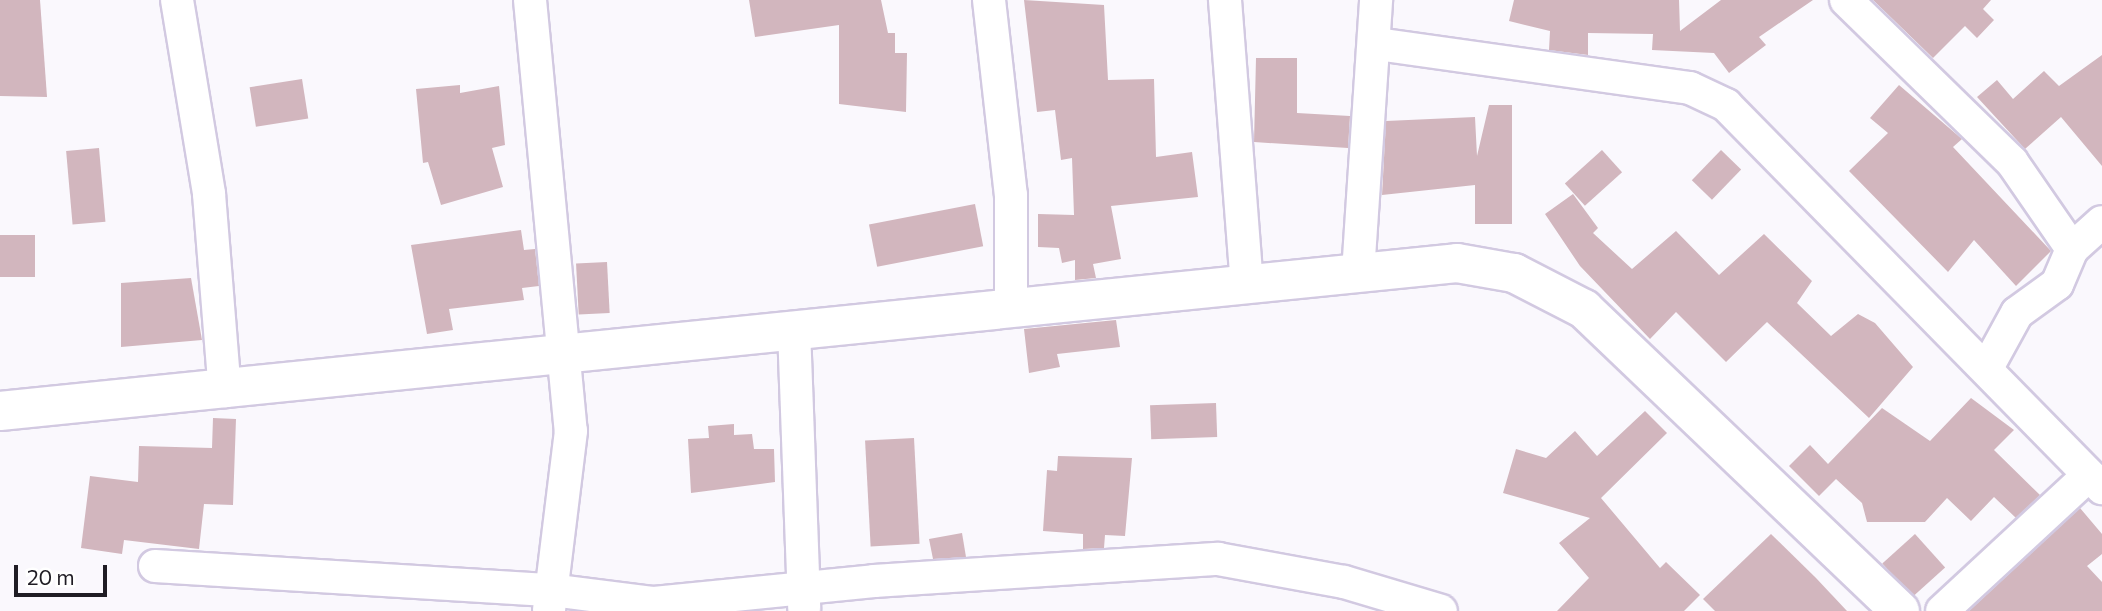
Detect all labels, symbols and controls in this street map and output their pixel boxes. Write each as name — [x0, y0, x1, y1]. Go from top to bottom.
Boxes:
scale bar — [18, 552, 110, 596]
text: 20 m — [27, 564, 75, 589]

